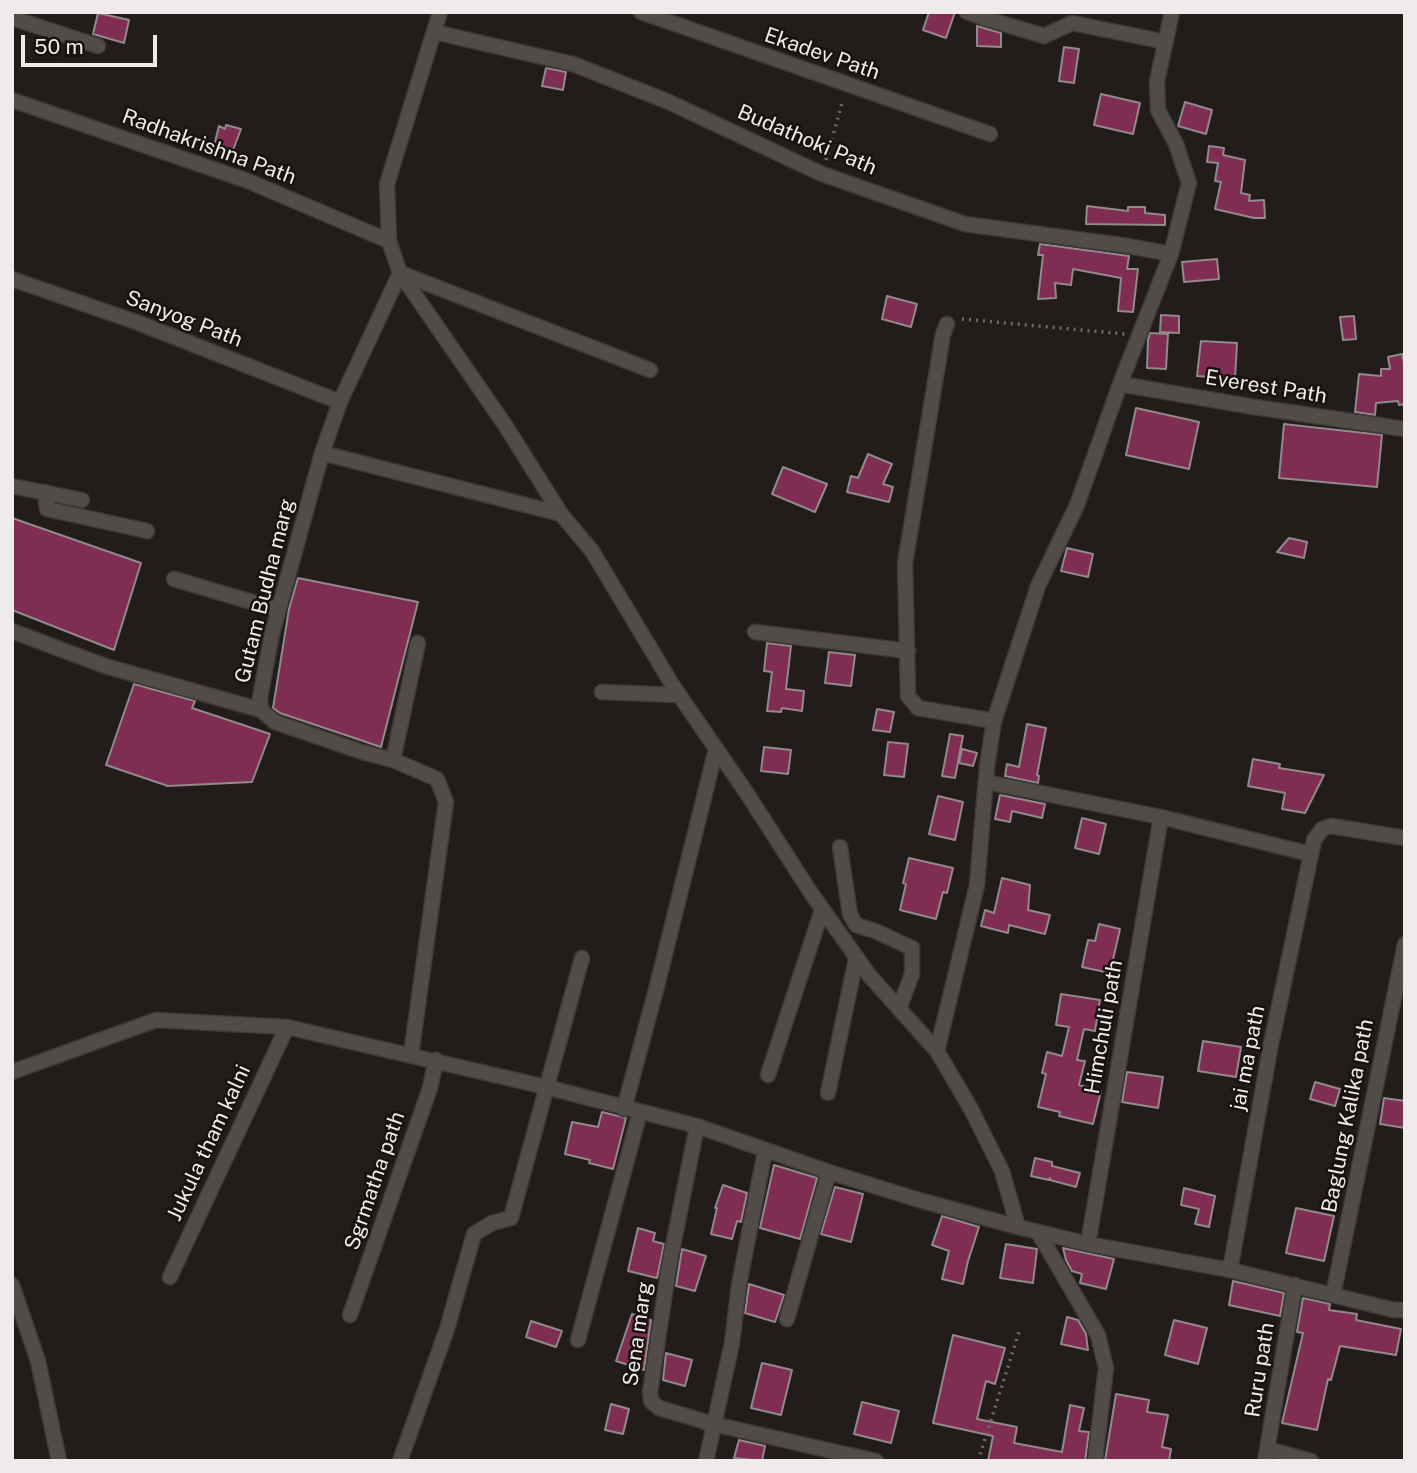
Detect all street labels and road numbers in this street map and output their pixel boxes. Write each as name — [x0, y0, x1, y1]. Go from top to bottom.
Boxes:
street label: Ekadev Path — [761, 22, 883, 86]
street label: Budathoki Path — [734, 99, 880, 181]
street label: Radhakrishna Path — [119, 104, 299, 190]
street label: Sanyog Path — [122, 285, 246, 353]
street label: Everest Path — [1203, 365, 1329, 409]
street label: Gutam Budha marg — [230, 496, 300, 686]
street label: Himchuli path — [1080, 958, 1128, 1096]
street label: jai ma path — [1226, 1004, 1270, 1112]
street label: Baglung Kalika path — [1317, 1017, 1379, 1215]
street label: Jukula tham kalni — [162, 1061, 256, 1225]
street label: Sgrmatha path — [340, 1108, 410, 1254]
street label: Sena marg — [618, 1280, 658, 1388]
street label: Ruru path — [1240, 1321, 1280, 1419]

